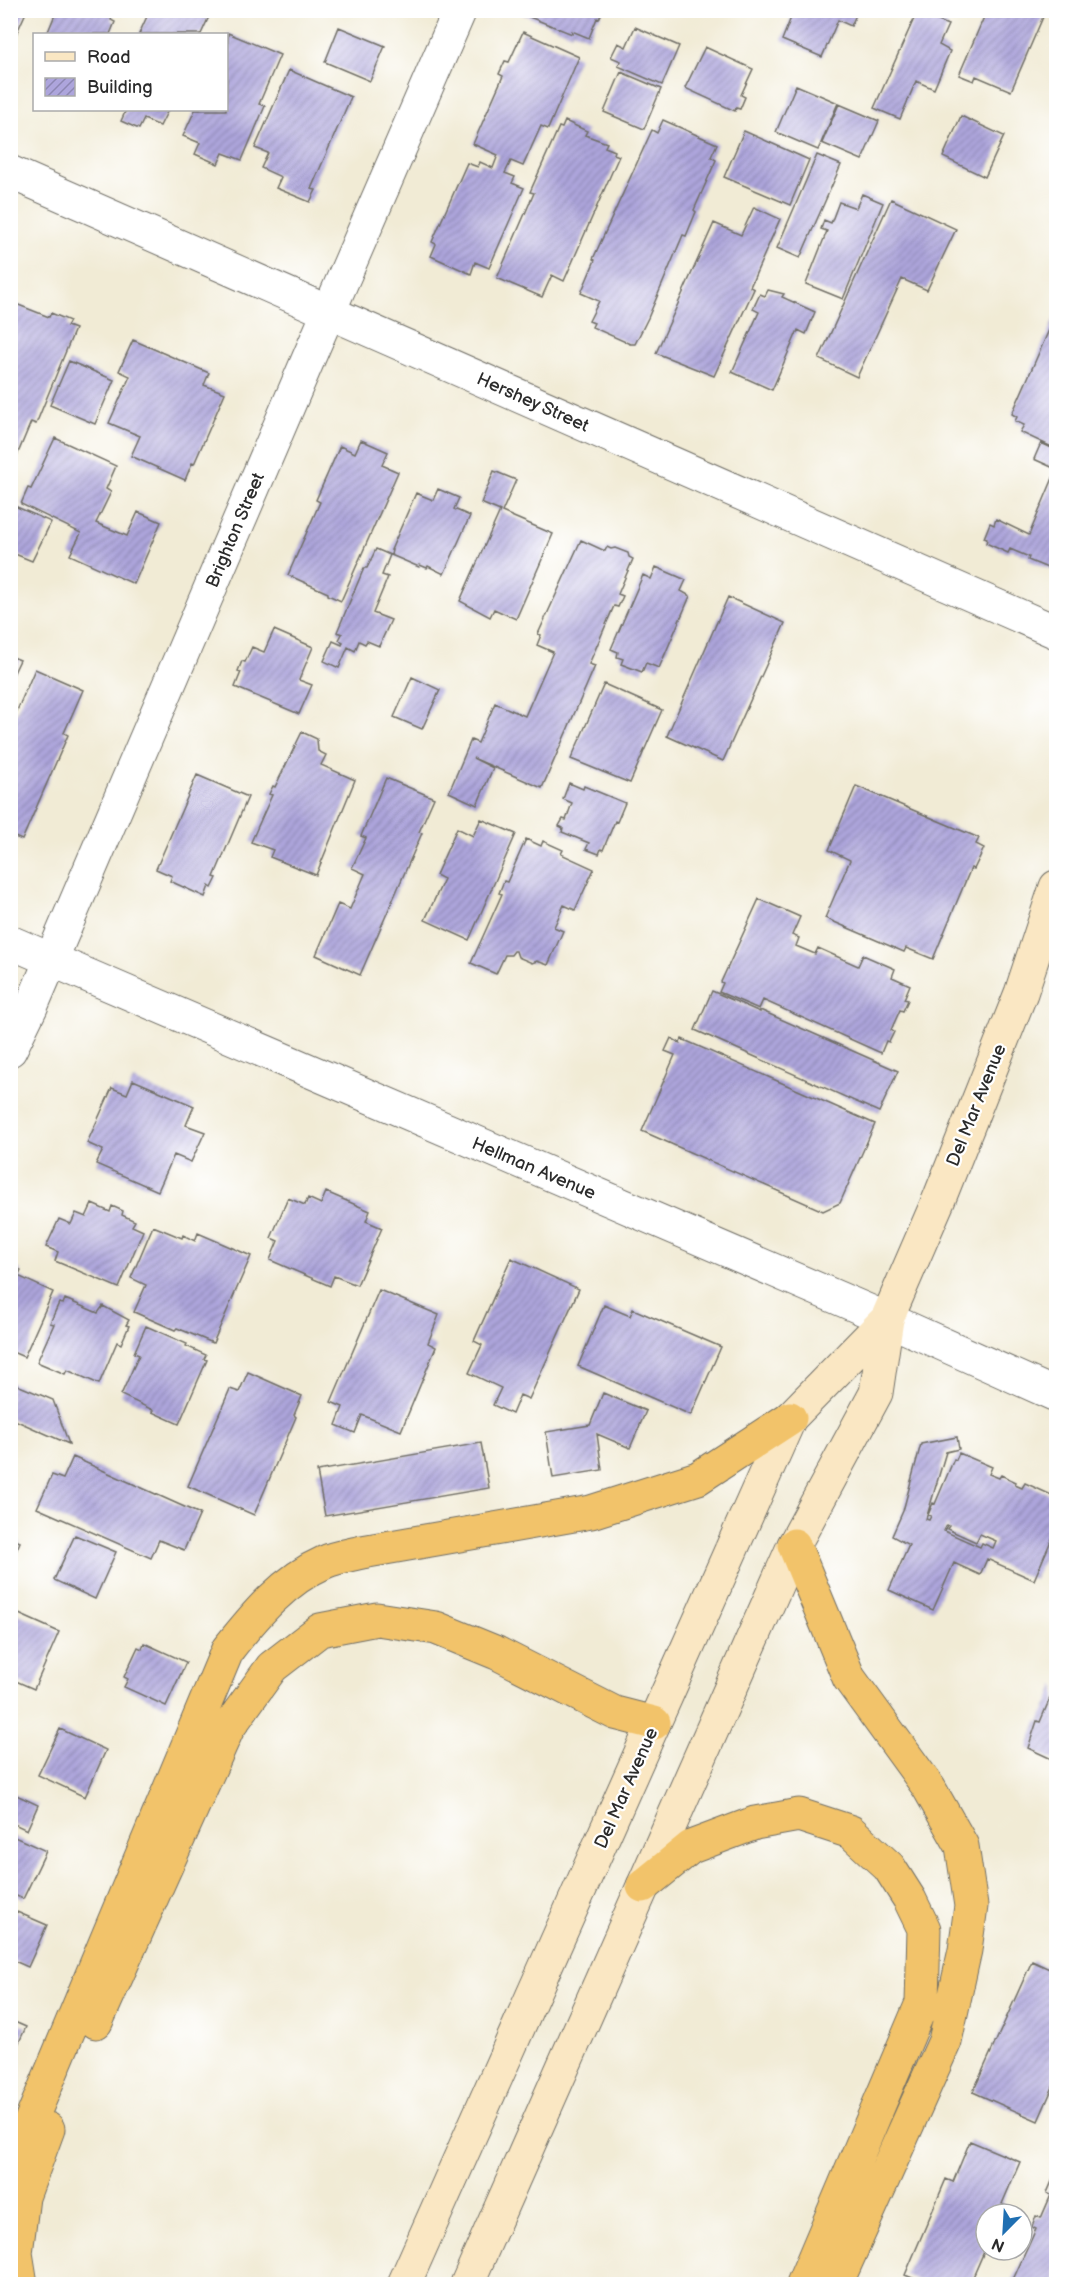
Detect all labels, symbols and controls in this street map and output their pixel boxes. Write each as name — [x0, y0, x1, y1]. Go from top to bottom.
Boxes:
legend — [33, 33, 228, 111]
text: Road — [87, 47, 131, 68]
text: Building — [87, 77, 153, 98]
street label: Hershey Street — [473, 368, 593, 437]
street label: Brighton Street — [202, 469, 269, 591]
street label: Del Mar Avenue — [942, 1041, 1011, 1169]
street label: Hellman Avenue — [469, 1133, 599, 1204]
street label: Del Mar Avenue — [590, 1724, 663, 1852]
north arrow — [974, 2202, 1034, 2262]
text: N — [989, 2233, 1008, 2255]

